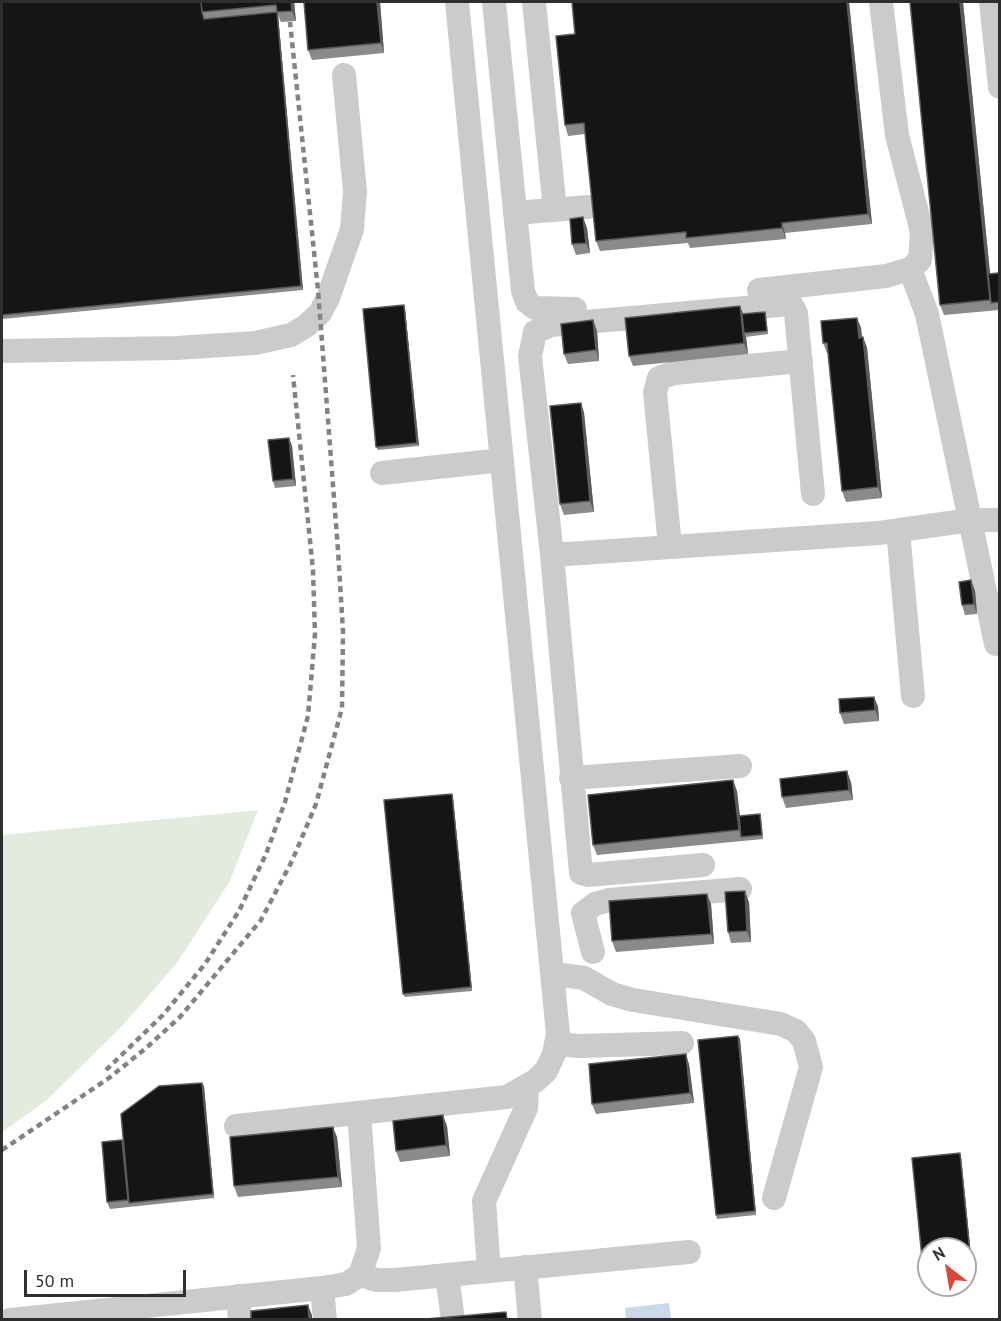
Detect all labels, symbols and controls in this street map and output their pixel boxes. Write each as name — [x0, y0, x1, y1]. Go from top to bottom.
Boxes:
north arrow — [917, 1237, 977, 1297]
text: N — [929, 1242, 948, 1265]
scale bar — [27, 1258, 189, 1296]
text: 50 m — [35, 1269, 74, 1292]

